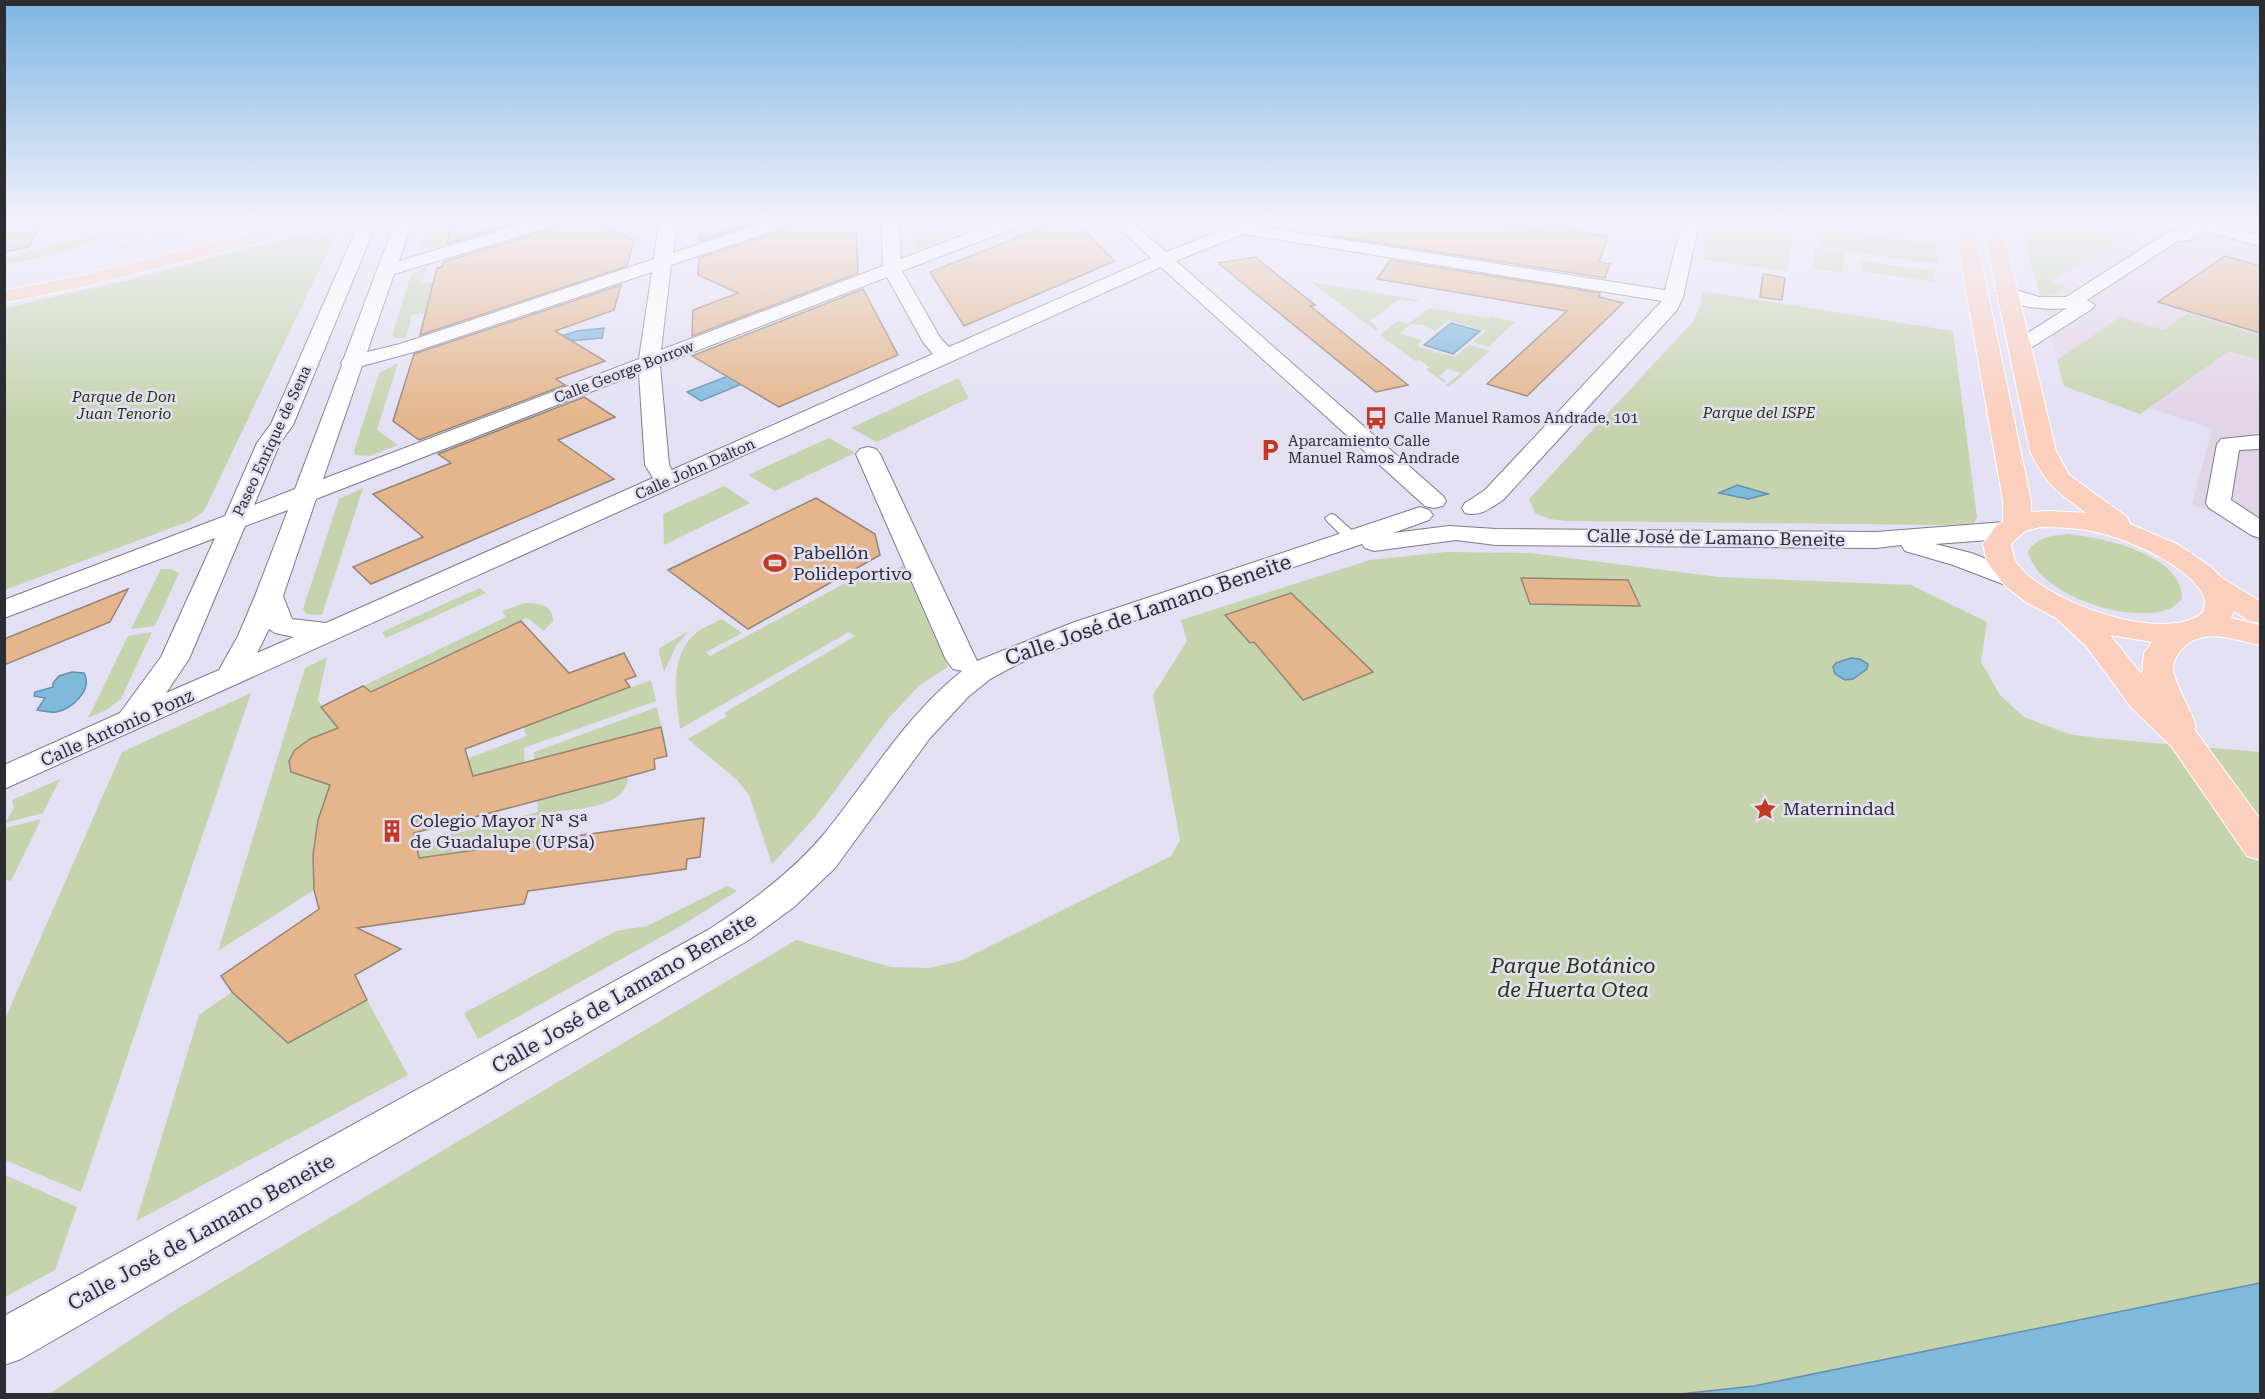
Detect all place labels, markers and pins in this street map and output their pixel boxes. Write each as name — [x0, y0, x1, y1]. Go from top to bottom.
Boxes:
bus stop icon: Calle Manuel Ramos Andrade, 101 — [1363, 405, 1389, 431]
place label: Calle Manuel Ramos Andrade, 101 — [1394, 409, 1639, 427]
place label: Aparcamiento Calle Manuel Ramos Andrade — [1288, 432, 1460, 467]
parking icon: Aparcamiento Calle Manuel Ramos Andrade — [1257, 437, 1283, 463]
place label: Pabellón Polideportivo — [793, 542, 912, 584]
sports icon: Pabellón Polideportivo — [762, 550, 788, 576]
place icon: Maternindad — [1752, 796, 1778, 822]
place label: Maternindad — [1783, 798, 1895, 819]
place label: Colegio Mayor Nª Sª de Guadalupe (UPSa) — [410, 810, 595, 852]
building icon: Colegio Mayor Nª Sª de Guadalupe (UPSa) — [379, 818, 405, 844]

